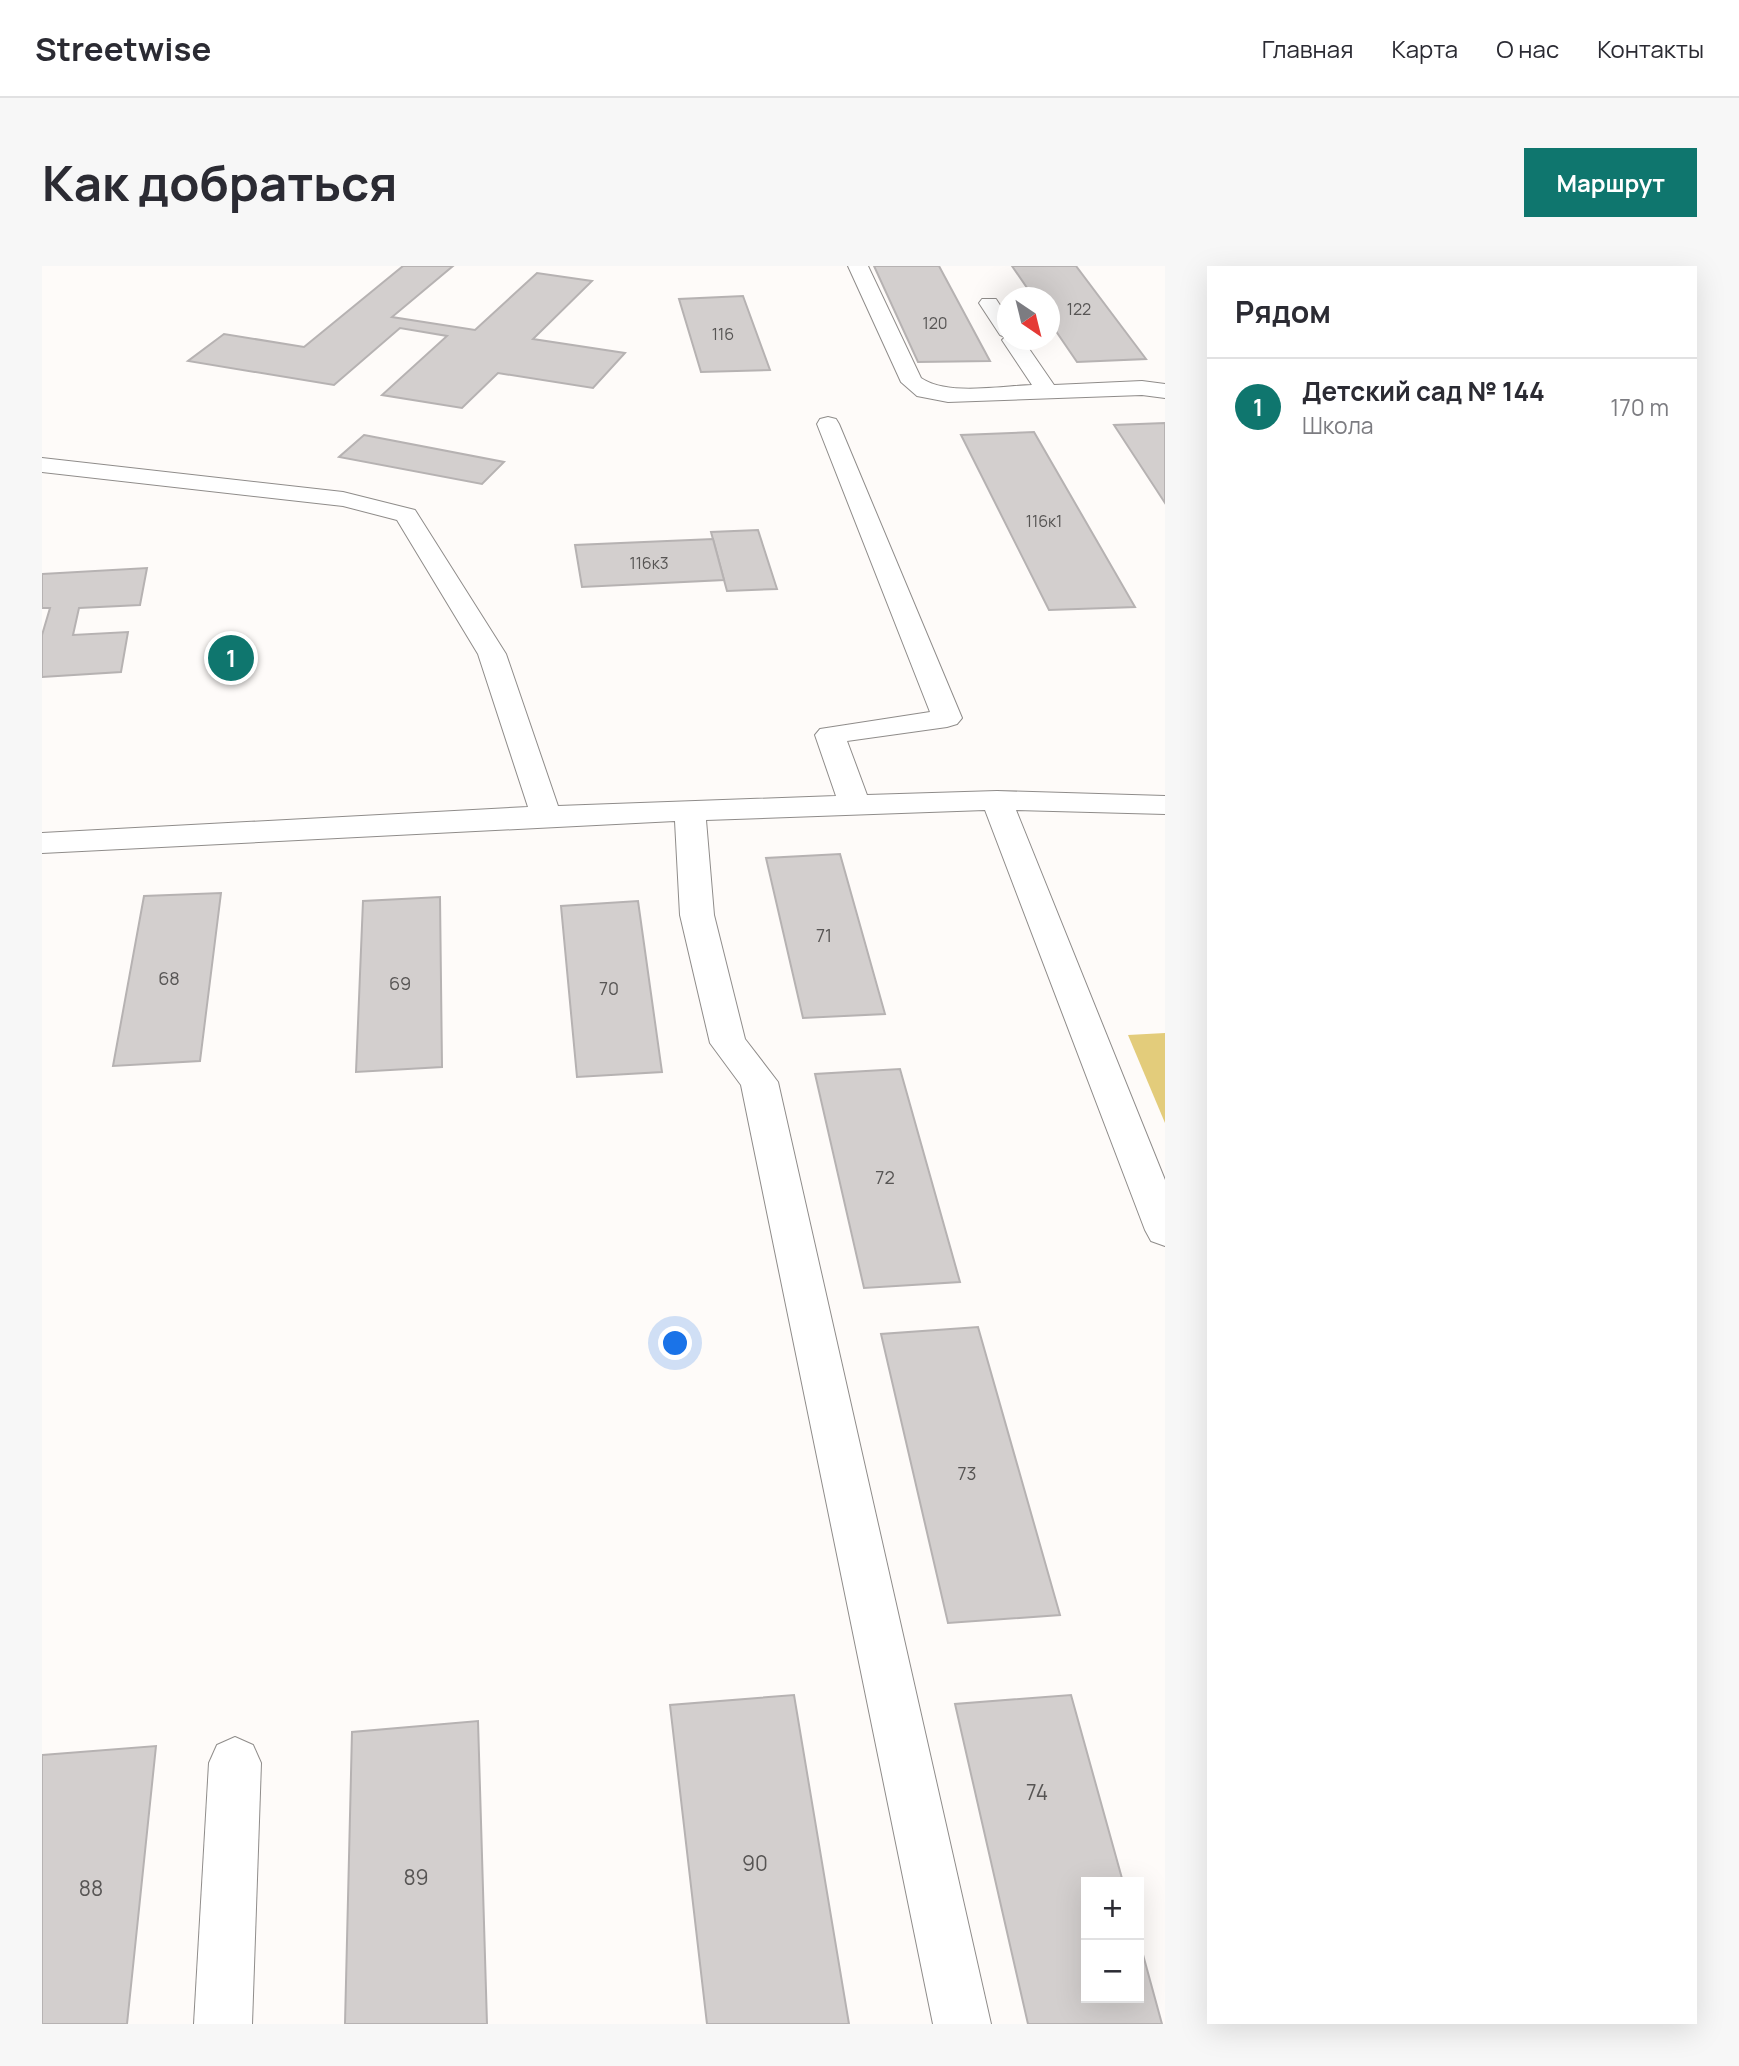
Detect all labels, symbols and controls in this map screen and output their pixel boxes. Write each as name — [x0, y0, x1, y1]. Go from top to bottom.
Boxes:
text: Streetwise — [35, 26, 211, 71]
text: Главная — [1262, 32, 1353, 65]
text: Карта — [1391, 32, 1458, 65]
text: О нас — [1496, 32, 1559, 65]
text: Контакты — [1597, 32, 1704, 65]
button: Маршрут — [1524, 148, 1697, 217]
text: Как добраться — [42, 149, 397, 216]
north arrow — [997, 287, 1060, 350]
text: Рядом — [1235, 291, 1331, 332]
house number: 122 — [1067, 298, 1091, 320]
house number: 120 — [922, 312, 948, 334]
house number: 116 — [712, 323, 734, 345]
text: Детский сад № 144 — [1302, 373, 1545, 409]
text: 1 — [1253, 391, 1263, 423]
text: 170 m — [1610, 391, 1669, 423]
text: Школа — [1302, 409, 1374, 441]
house number: 116к1 — [1026, 510, 1062, 532]
house number: 116к3 — [629, 552, 669, 574]
pin: 1 — [208, 632, 254, 684]
house number: 71 — [816, 923, 832, 947]
house number: 68 — [158, 966, 180, 990]
house number: 69 — [389, 971, 411, 995]
house number: 70 — [599, 976, 619, 1000]
house number: 72 — [875, 1165, 895, 1189]
your location — [658, 1326, 692, 1360]
house number: 73 — [958, 1461, 977, 1485]
house number: 74 — [1026, 1778, 1048, 1806]
house number: 90 — [742, 1849, 768, 1877]
house number: 89 — [403, 1863, 429, 1891]
house number: 88 — [79, 1874, 103, 1902]
map controls — [1081, 1877, 1144, 2003]
button: + — [1081, 1877, 1144, 1940]
button: − — [1081, 1940, 1144, 2003]

